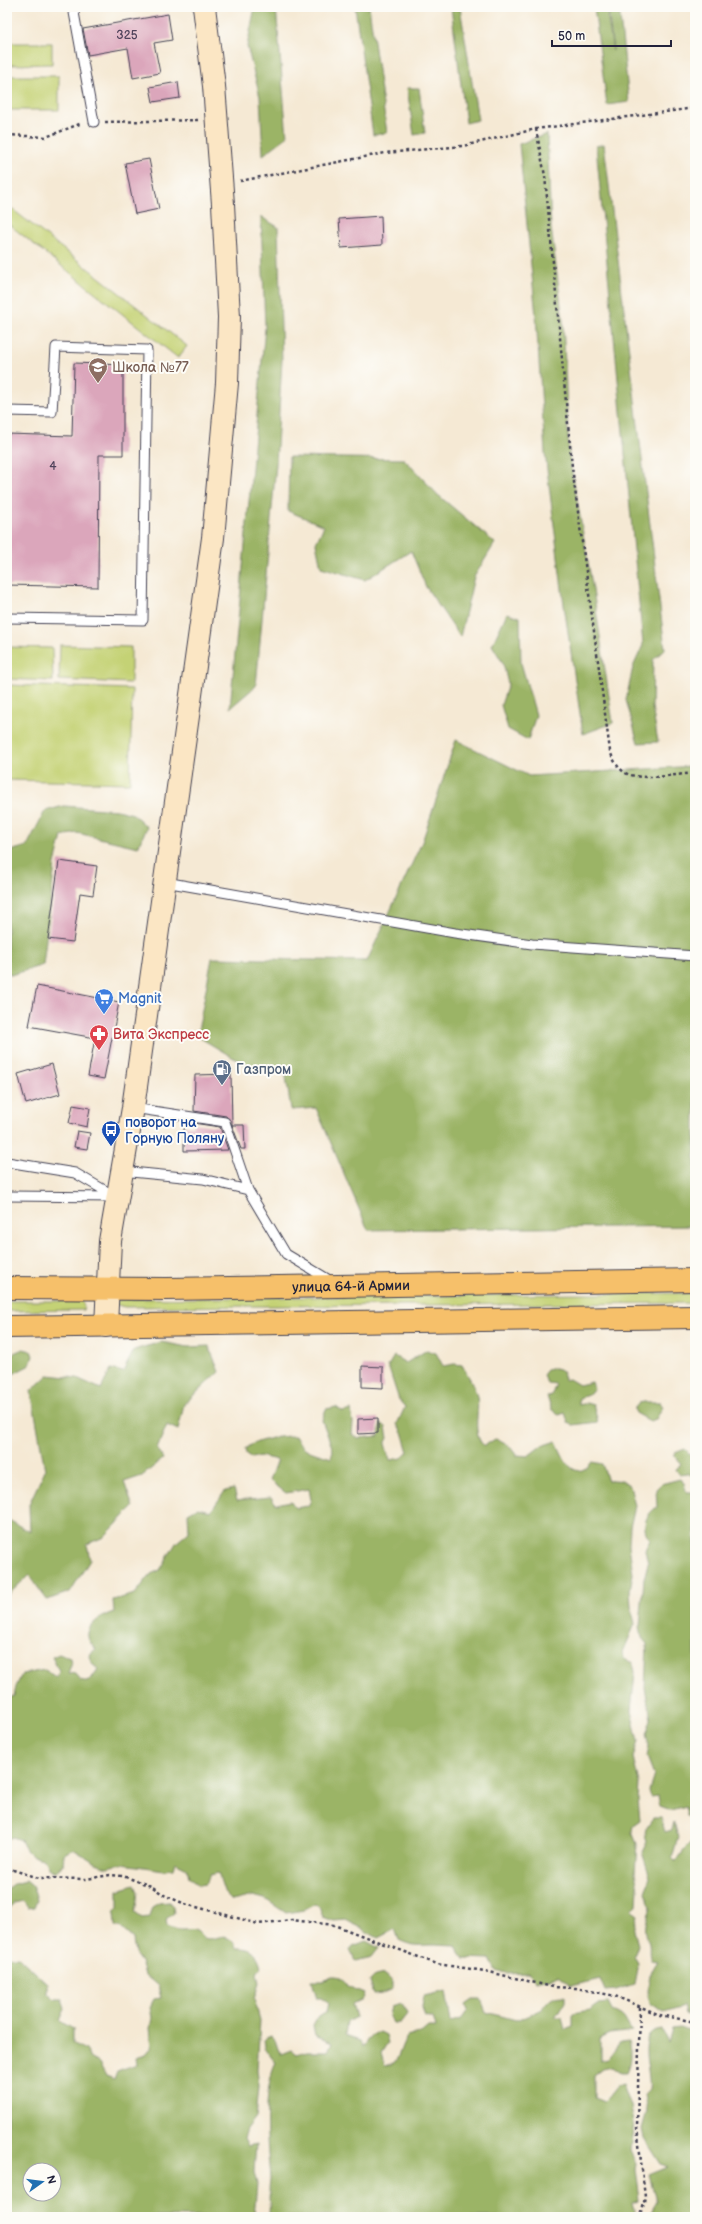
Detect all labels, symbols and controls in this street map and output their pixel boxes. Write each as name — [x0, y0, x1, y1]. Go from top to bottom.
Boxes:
scale bar — [552, 22, 671, 48]
house number: 325 — [116, 28, 138, 43]
text: 50 m — [558, 29, 585, 44]
school or university icon: Школа №77 — [87, 356, 109, 384]
place label: Школа №77 — [112, 359, 189, 376]
house number: 4 — [49, 459, 57, 474]
supermarket icon: Magnit — [93, 987, 115, 1015]
place label: Magnit — [118, 990, 162, 1007]
pharmacy icon: Вита Экспресс — [88, 1023, 110, 1051]
place label: Вита Экспресс — [113, 1026, 209, 1043]
fuel station icon: Газпром — [211, 1058, 233, 1086]
place label: Газпром — [236, 1061, 291, 1078]
place label: поворот на Горную Поляну — [125, 1114, 225, 1147]
bus stop icon: поворот на Горную Поляну — [100, 1119, 122, 1147]
street label: улица 64-й Армии — [292, 1276, 410, 1295]
north arrow — [22, 2162, 62, 2202]
text: N — [44, 2174, 59, 2185]

